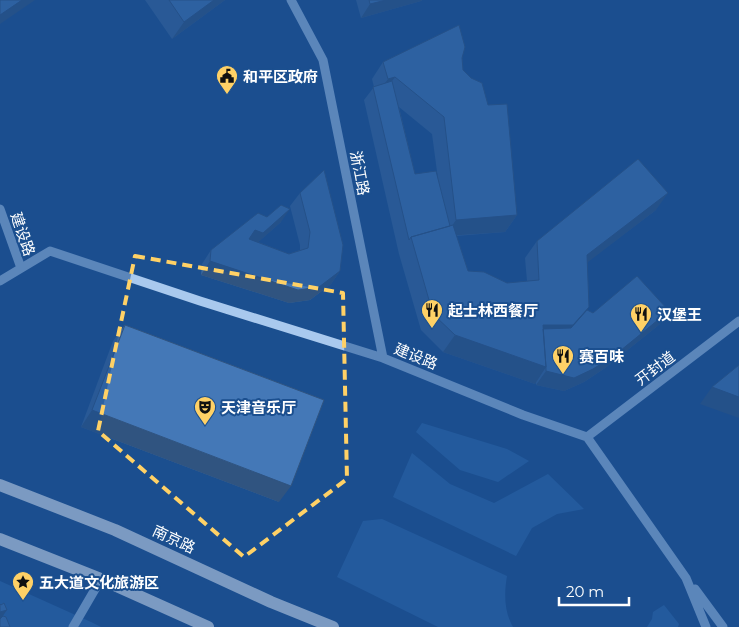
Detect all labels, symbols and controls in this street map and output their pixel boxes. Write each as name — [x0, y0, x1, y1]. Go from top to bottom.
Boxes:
public building icon: 和平区政府 — [215, 64, 239, 95]
place label: 和平区政府 — [243, 67, 318, 86]
street label: 浙江路 — [346, 149, 374, 197]
street label: 建设路 — [7, 210, 39, 258]
restaurant icon: 起士林西餐厅 — [420, 298, 444, 329]
place label: 起士林西餐厅 — [448, 301, 538, 320]
restaurant icon: 汉堡王 — [629, 302, 653, 333]
place label: 汉堡王 — [657, 305, 702, 324]
street label: 建设路 — [392, 339, 440, 373]
restaurant icon: 赛百味 — [551, 344, 575, 375]
place label: 赛百味 — [579, 347, 624, 366]
street label: 开封道 — [631, 347, 679, 389]
theatre icon: 天津音乐厅 — [193, 395, 217, 426]
place label: 天津音乐厅 — [221, 398, 296, 417]
street label: 南京路 — [150, 521, 198, 557]
place icon: 五大道文化旅游区 — [11, 570, 35, 601]
place label: 五大道文化旅游区 — [39, 573, 159, 592]
scale bar — [559, 574, 629, 606]
text: 20 m — [566, 582, 604, 601]

